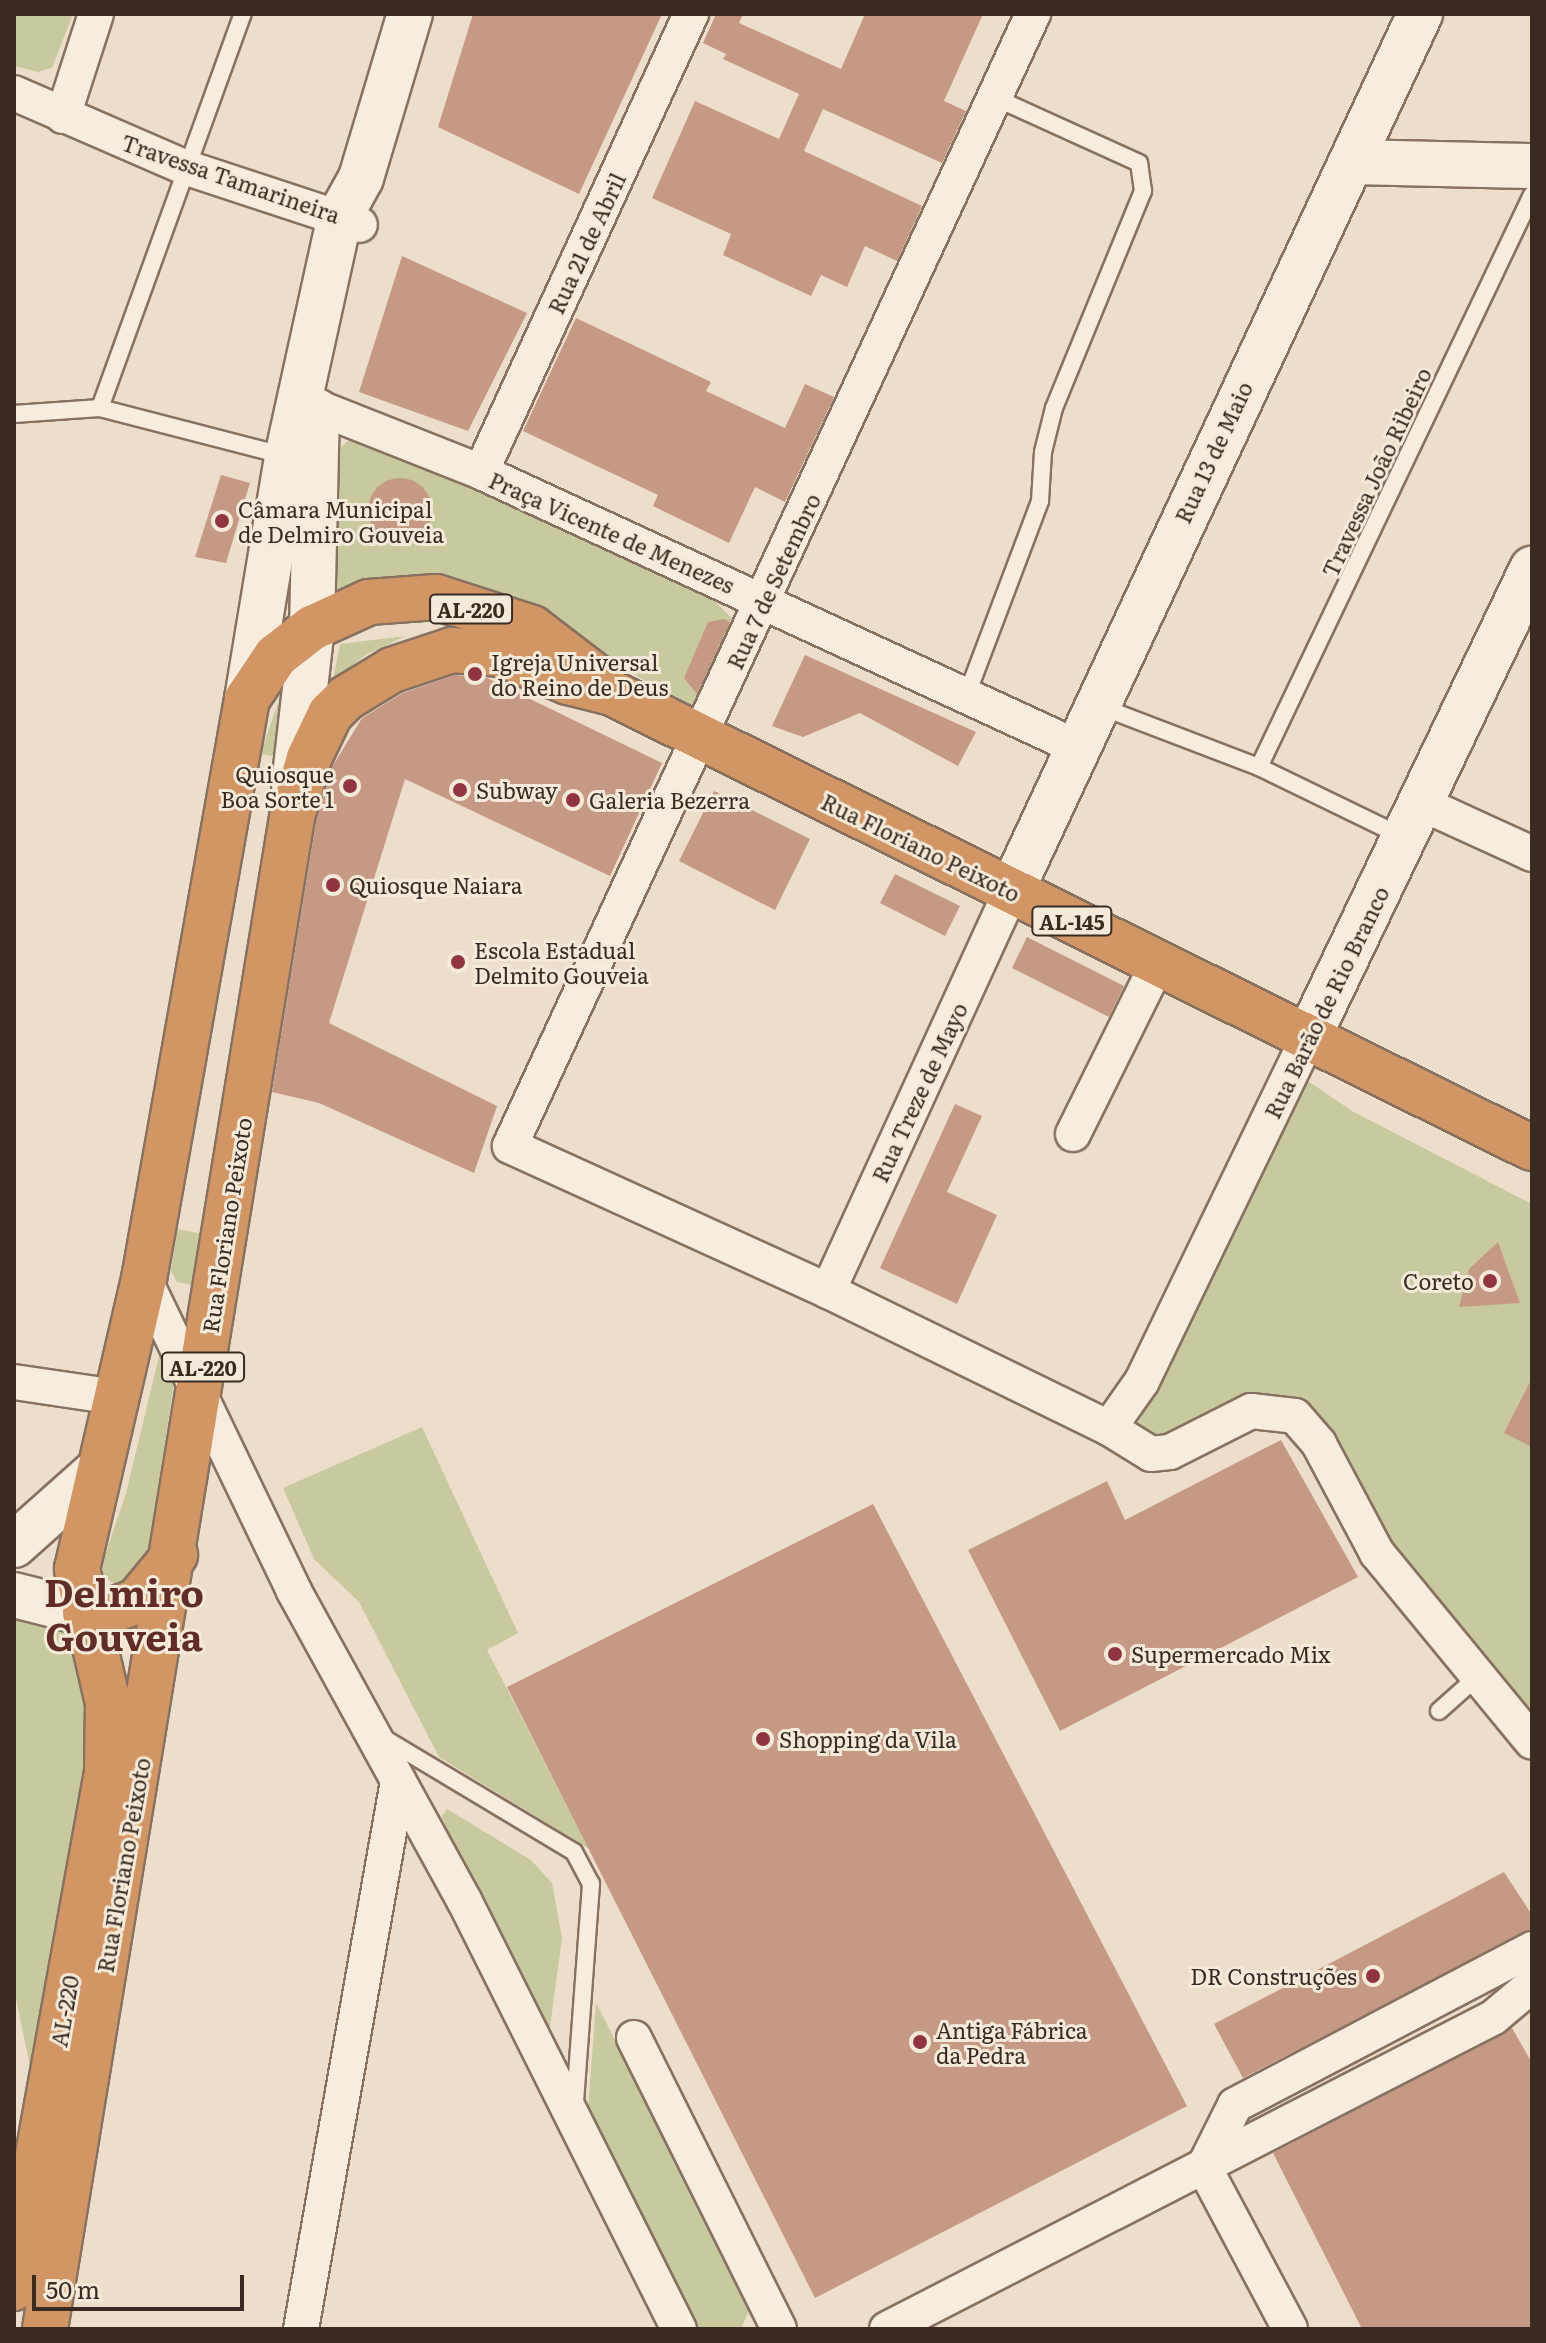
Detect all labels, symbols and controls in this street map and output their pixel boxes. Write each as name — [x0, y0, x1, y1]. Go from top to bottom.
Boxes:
street label: Travessa Tamarineira — [118, 128, 344, 228]
street label: Rua 21 de Abril — [542, 168, 630, 318]
street label: Travessa João Ribeiro — [1316, 363, 1436, 581]
street label: Rua 13 de Maio — [1169, 377, 1257, 527]
street label: Praça Vicente de Menezes — [485, 466, 739, 598]
street label: Rua 7 de Setembro — [721, 489, 825, 673]
place label: Câmara Municipal de Delmiro Gouveia — [238, 495, 444, 546]
marker: Câmara Municipal de Delmiro Gouveia — [213, 512, 231, 530]
road number: AL-220 — [429, 593, 513, 625]
place label: Igreja Universal do Reino de Deus — [491, 648, 668, 700]
marker: Igreja Universal do Reino de Deus — [466, 665, 484, 683]
place label: Quiosque Boa Sorte 1 — [221, 760, 334, 812]
marker: Quiosque Boa Sorte 1 — [341, 777, 359, 795]
place label: Subway — [476, 777, 558, 803]
marker: Subway — [451, 781, 469, 799]
place label: Galeria Bezerra — [589, 787, 750, 813]
street label: Rua Floriano Peixoto — [817, 787, 1025, 907]
marker: Galeria Bezerra — [564, 791, 582, 809]
place label: Quiosque Naiara — [349, 872, 523, 898]
marker: Quiosque Naiara — [324, 876, 342, 894]
street label: Rua Barão de Rio Branco — [1258, 882, 1394, 1122]
road number: AL-145 — [1030, 905, 1114, 937]
place label: Escola Estadual Delmito Gouveia — [474, 936, 649, 988]
marker: Escola Estadual Delmito Gouveia — [449, 953, 467, 971]
street label: Rua Treze de Mayo — [866, 998, 972, 1186]
street label: Rua Floriano Peixoto — [196, 1116, 256, 1334]
place label: Coreto — [1403, 1268, 1474, 1294]
marker: Coreto — [1481, 1272, 1499, 1290]
road number: AL-220 — [161, 1351, 245, 1383]
district label: Delmiro Gouveia — [44, 1568, 204, 1658]
place label: Supermercado Mix — [1131, 1641, 1331, 1667]
marker: Supermercado Mix — [1106, 1645, 1124, 1663]
place label: Shopping da Vila — [779, 1726, 957, 1752]
marker: Shopping da Vila — [754, 1730, 772, 1748]
street label: Rua Floriano Peixoto — [91, 1756, 155, 1974]
place label: DR Construções — [1190, 1963, 1357, 1989]
marker: DR Construções — [1364, 1967, 1382, 1985]
street label: AL-220 — [45, 1973, 83, 2049]
place label: Antiga Fábrica da Pedra — [936, 2016, 1088, 2068]
marker: Antiga Fábrica da Pedra — [911, 2033, 929, 2051]
scale bar — [36, 2259, 248, 2309]
text: 50 m — [46, 2271, 100, 2306]

